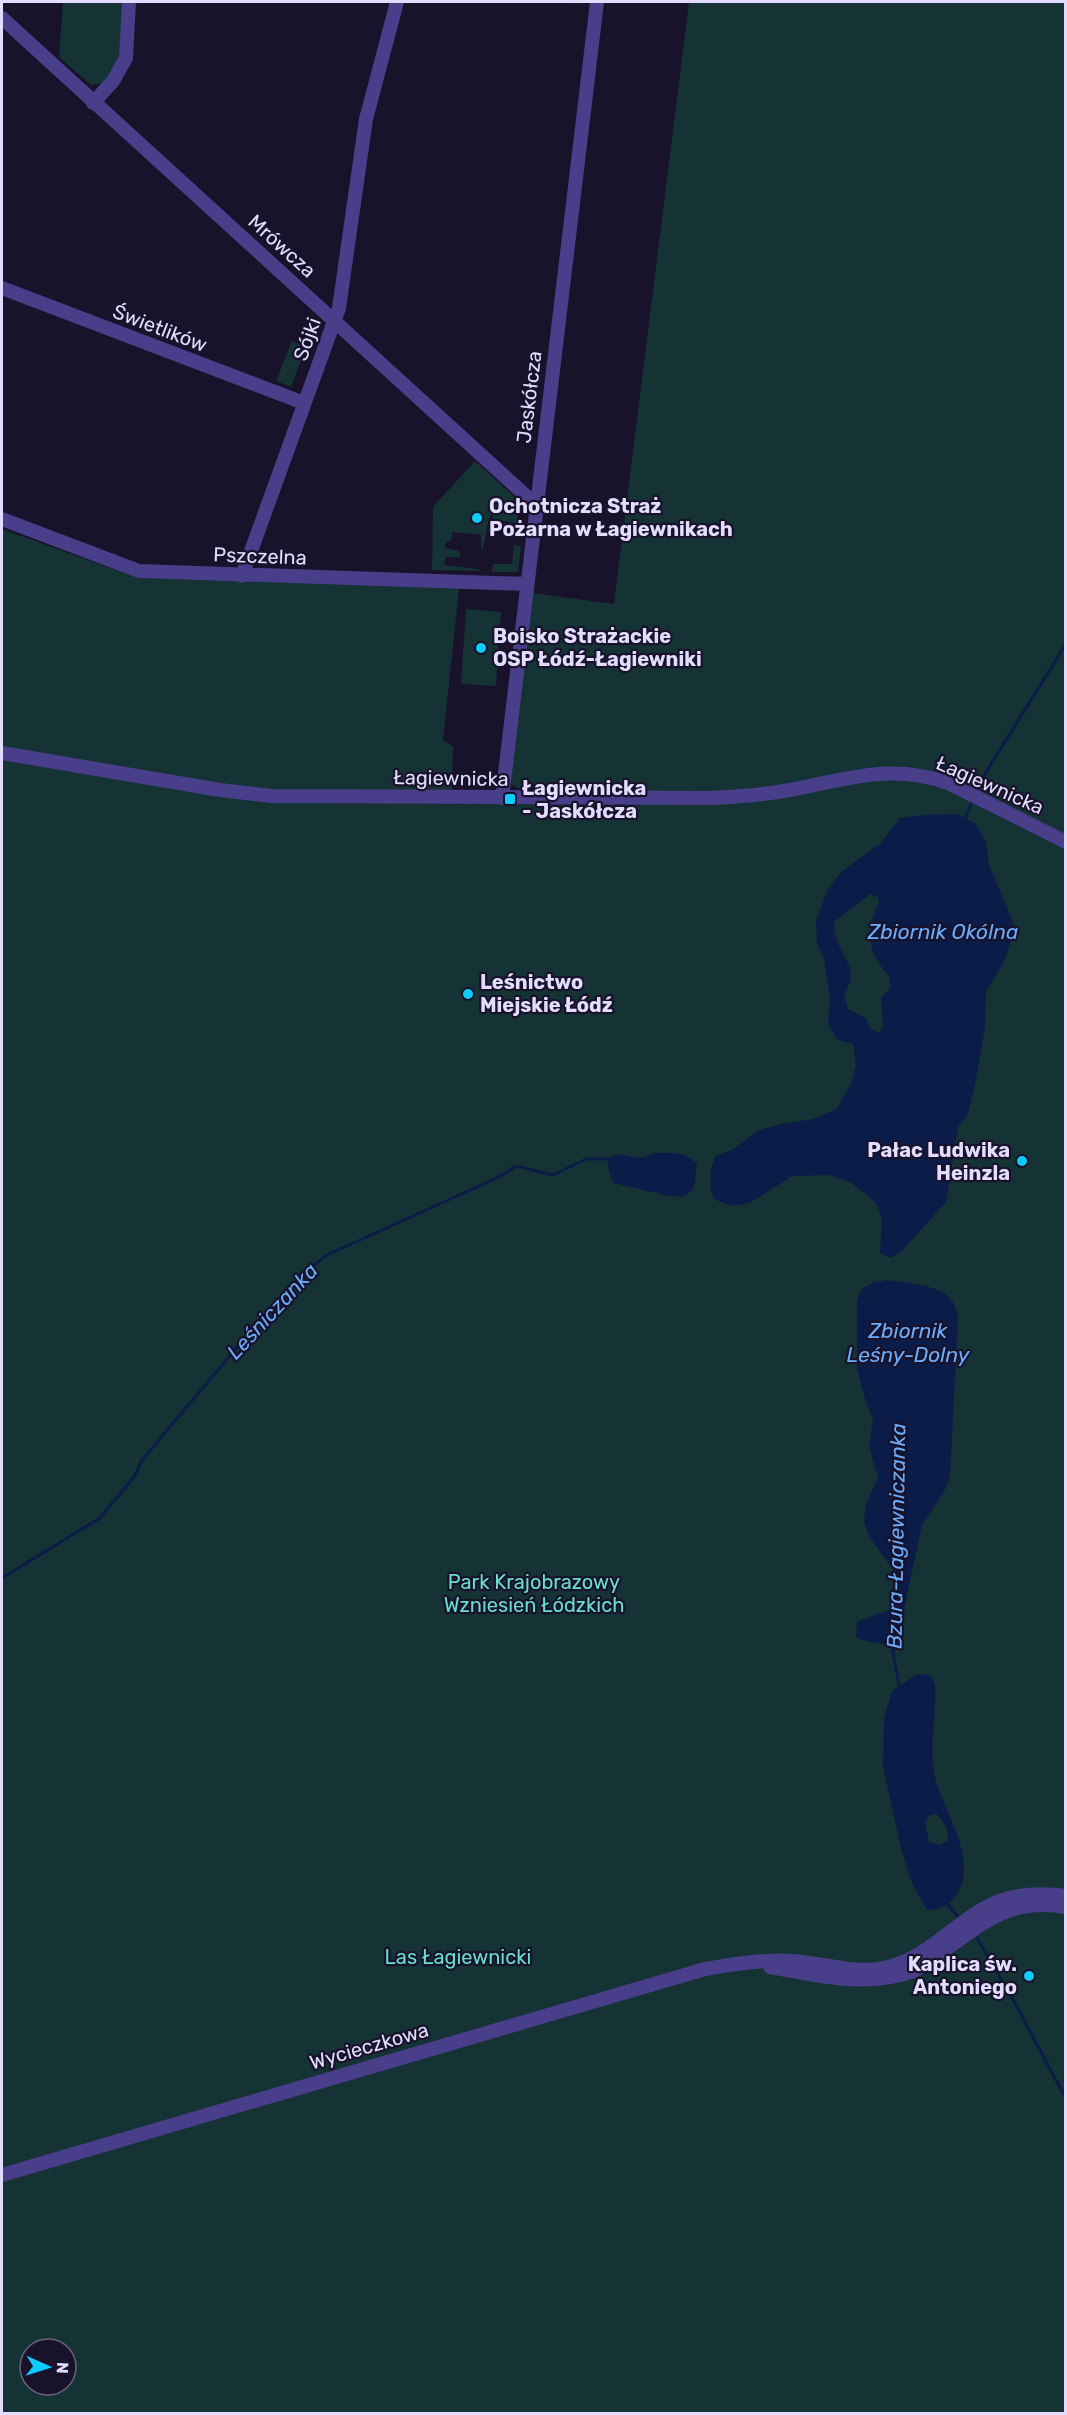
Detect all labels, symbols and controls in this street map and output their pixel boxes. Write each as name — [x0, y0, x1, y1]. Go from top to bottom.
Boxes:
street label: Mrówcza — [243, 209, 321, 283]
street label: Świetlików — [109, 299, 211, 357]
street label: Sójki — [288, 314, 326, 364]
street label: Jaskółcza — [511, 349, 547, 445]
place label: Ochotnicza Straż Pożarna w Łagiewnikach — [489, 494, 733, 541]
marker: Ochotnicza Straż Pożarna w Łagiewnikach — [470, 511, 484, 525]
street label: Pszczelna — [213, 542, 307, 570]
place label: Boisko Strażackie OSP Łódź-Łagiewniki — [493, 624, 702, 671]
marker: Boisko Strażackie OSP Łódź-Łagiewniki — [474, 641, 488, 655]
street label: Łagiewnicka — [932, 751, 1048, 819]
street label: Łagiewnicka — [393, 765, 509, 791]
place label: Łagiewnicka - Jaskółcza — [522, 776, 646, 823]
marker: Łagiewnicka - Jaskółcza — [503, 792, 517, 806]
water label: Zbiornik Okólna — [867, 919, 1018, 944]
place label: Leśnictwo Miejskie Łódź — [480, 970, 613, 1017]
marker: Leśnictwo Miejskie Łódź — [461, 987, 475, 1001]
place label: Pałac Ludwika Heinzla — [867, 1138, 1010, 1185]
marker: Pałac Ludwika Heinzla — [1015, 1154, 1029, 1168]
water label: Leśniczanka — [221, 1258, 323, 1364]
water label: Zbiornik Leśny-Dolny — [847, 1318, 971, 1367]
water label: Bzura-Łagiewniczanka — [882, 1423, 910, 1649]
park label: Park Krajobrazowy Wzniesień Łódzkich — [444, 1570, 624, 1617]
park label: Las Łagiewnicki — [385, 1945, 531, 1969]
place label: Kaplica św. Antoniego — [908, 1952, 1017, 1999]
marker: Kaplica św. Antoniego — [1022, 1969, 1036, 1983]
street label: Wycieczkowa — [307, 2018, 431, 2074]
north arrow — [18, 2337, 78, 2397]
text: N — [53, 2362, 72, 2374]

